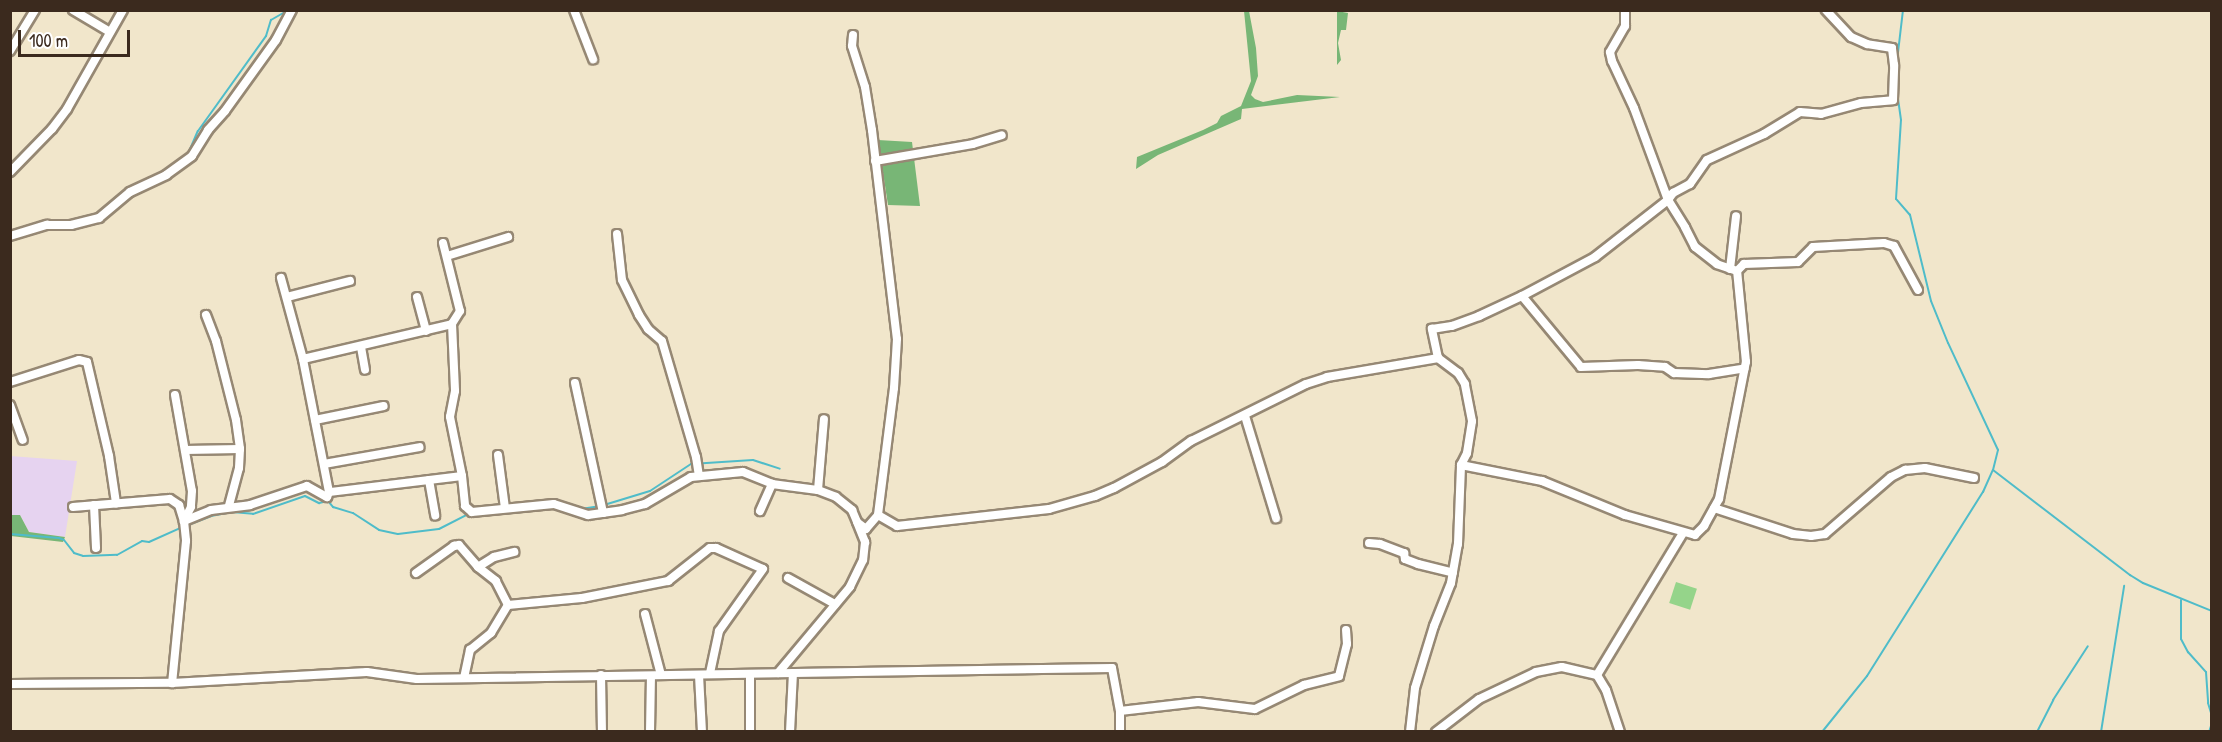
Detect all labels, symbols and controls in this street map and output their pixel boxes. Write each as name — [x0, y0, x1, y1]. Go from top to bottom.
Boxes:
scale bar — [21, 18, 134, 56]
text: 100 m — [29, 28, 68, 53]

